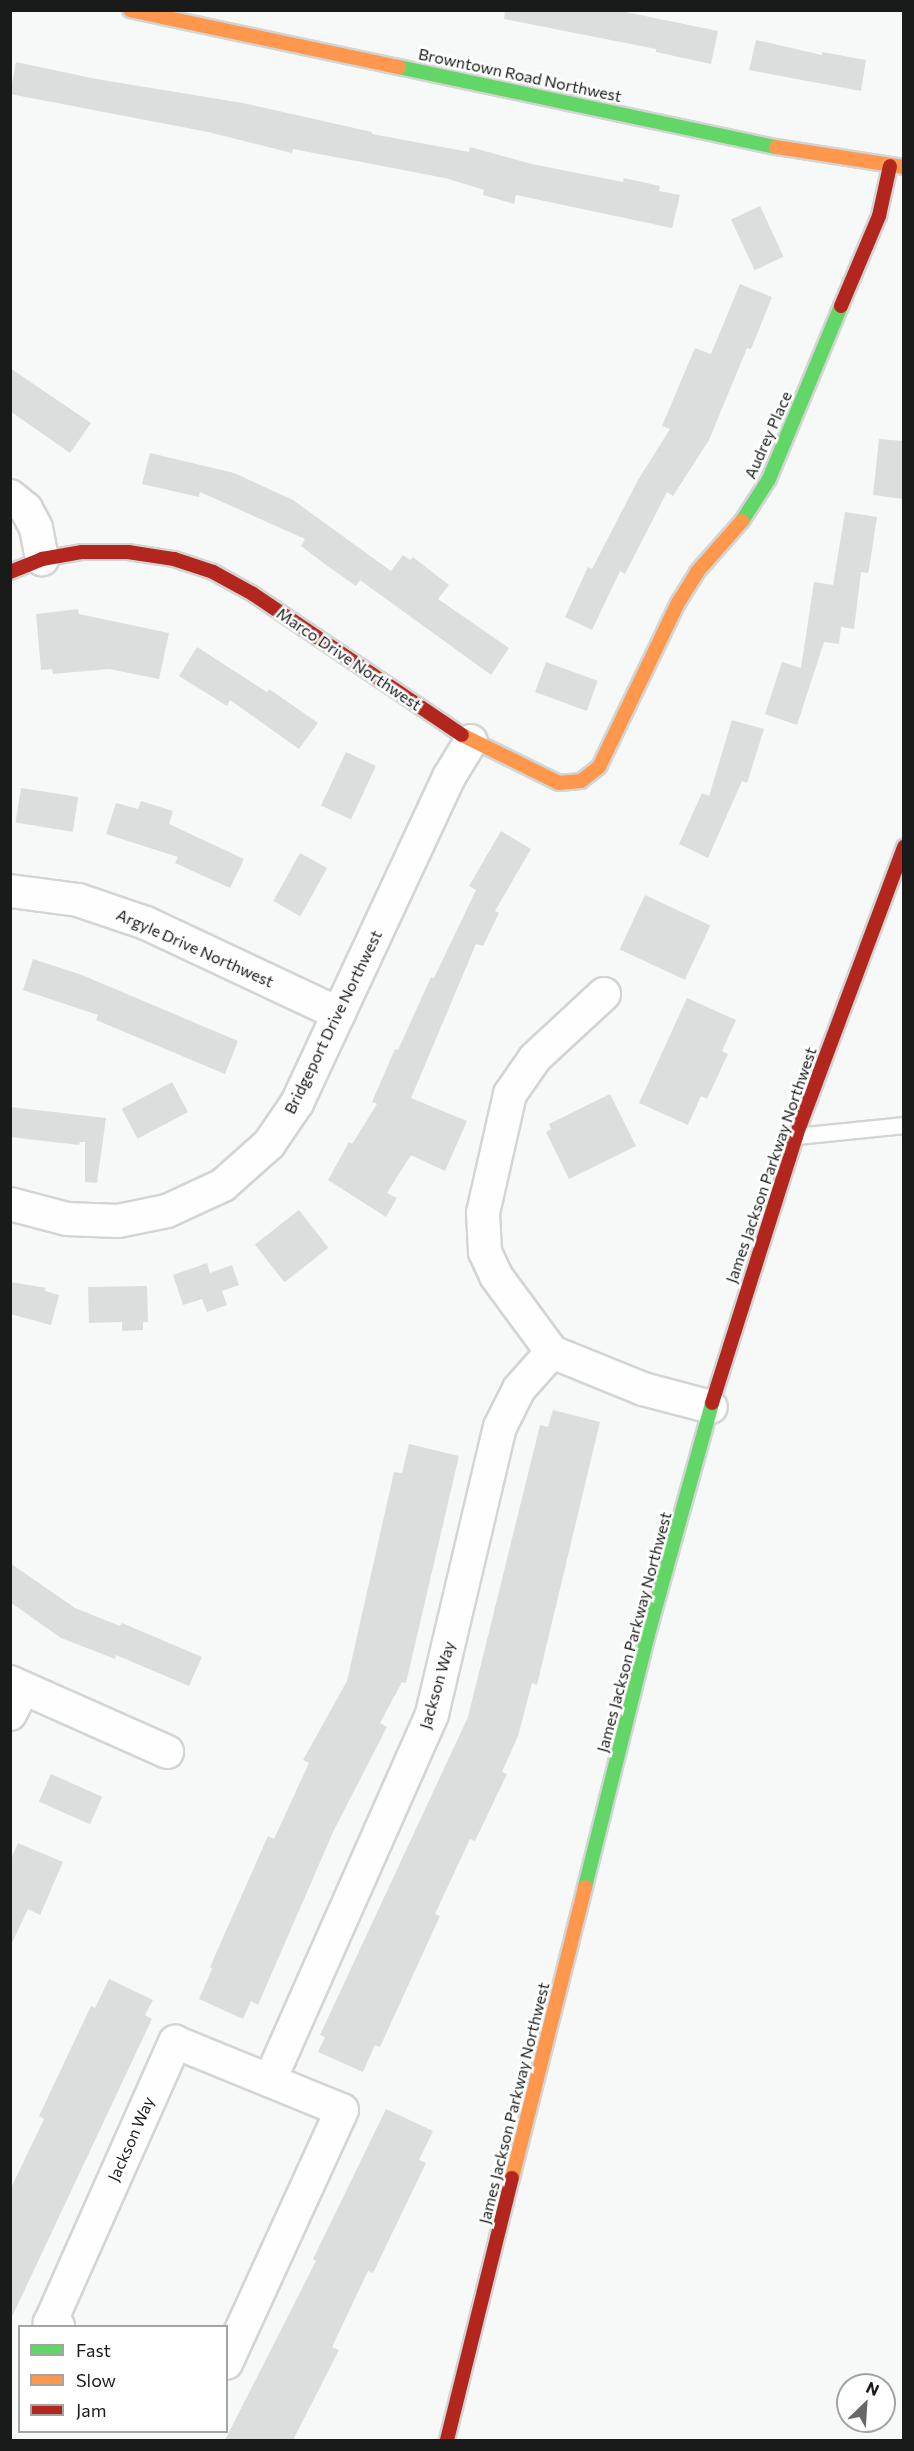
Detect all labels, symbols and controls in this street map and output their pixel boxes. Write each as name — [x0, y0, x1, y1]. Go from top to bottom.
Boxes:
street label: Browntown Road Northwest — [417, 44, 623, 106]
street label: Audrey Place — [740, 388, 796, 482]
street label: Marco Drive Northwest — [273, 603, 425, 715]
street label: Argyle Drive Northwest — [113, 905, 277, 991]
street label: Bridgeport Drive Northwest — [280, 927, 386, 1117]
street label: James Jackson Parkway Northwest — [721, 1044, 821, 1286]
street label: James Jackson Parkway Northwest — [593, 1510, 675, 1754]
street label: Jackson Way — [415, 1639, 459, 1731]
street label: James Jackson Parkway Northwest — [475, 1980, 553, 2226]
street label: Jackson Way — [104, 2094, 158, 2184]
legend — [18, 2325, 228, 2433]
text: Fast — [76, 2339, 111, 2361]
text: Slow — [76, 2369, 116, 2391]
north arrow — [836, 2373, 896, 2433]
text: N — [864, 2377, 882, 2399]
text: Jam — [76, 2399, 106, 2421]

